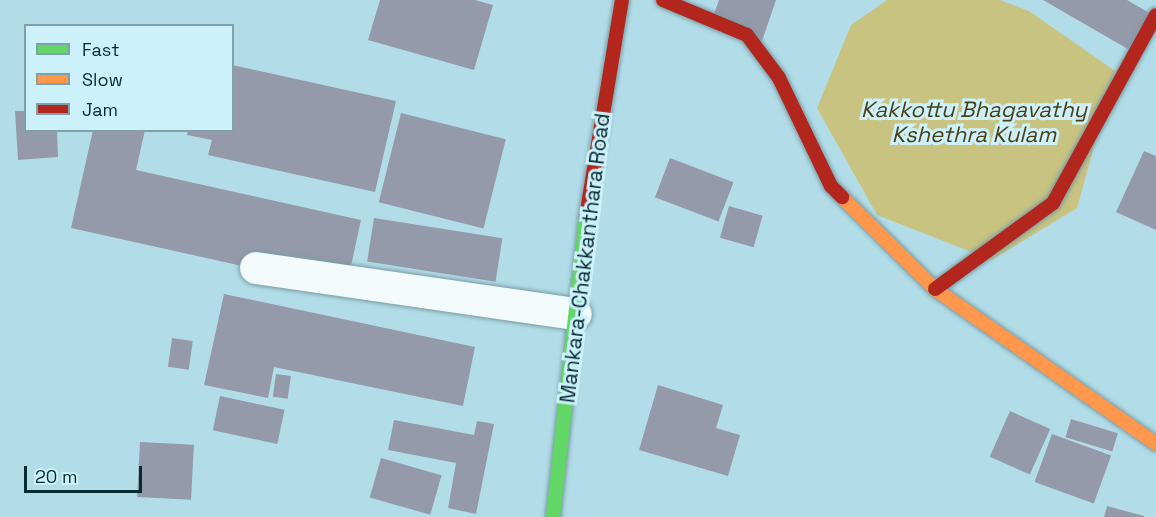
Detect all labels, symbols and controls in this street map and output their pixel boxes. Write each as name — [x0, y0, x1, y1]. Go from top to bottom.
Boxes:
legend — [24, 24, 234, 132]
text: Fast — [82, 38, 119, 61]
text: Slow — [82, 68, 123, 91]
water label: Kakkottu Bhagavathy Kshethra Kulam — [861, 96, 1087, 148]
text: Jam — [82, 98, 118, 121]
street label: Mankara-Chakkanthara Road — [555, 112, 615, 404]
scale bar — [27, 454, 146, 492]
text: 20 m — [35, 465, 78, 488]

